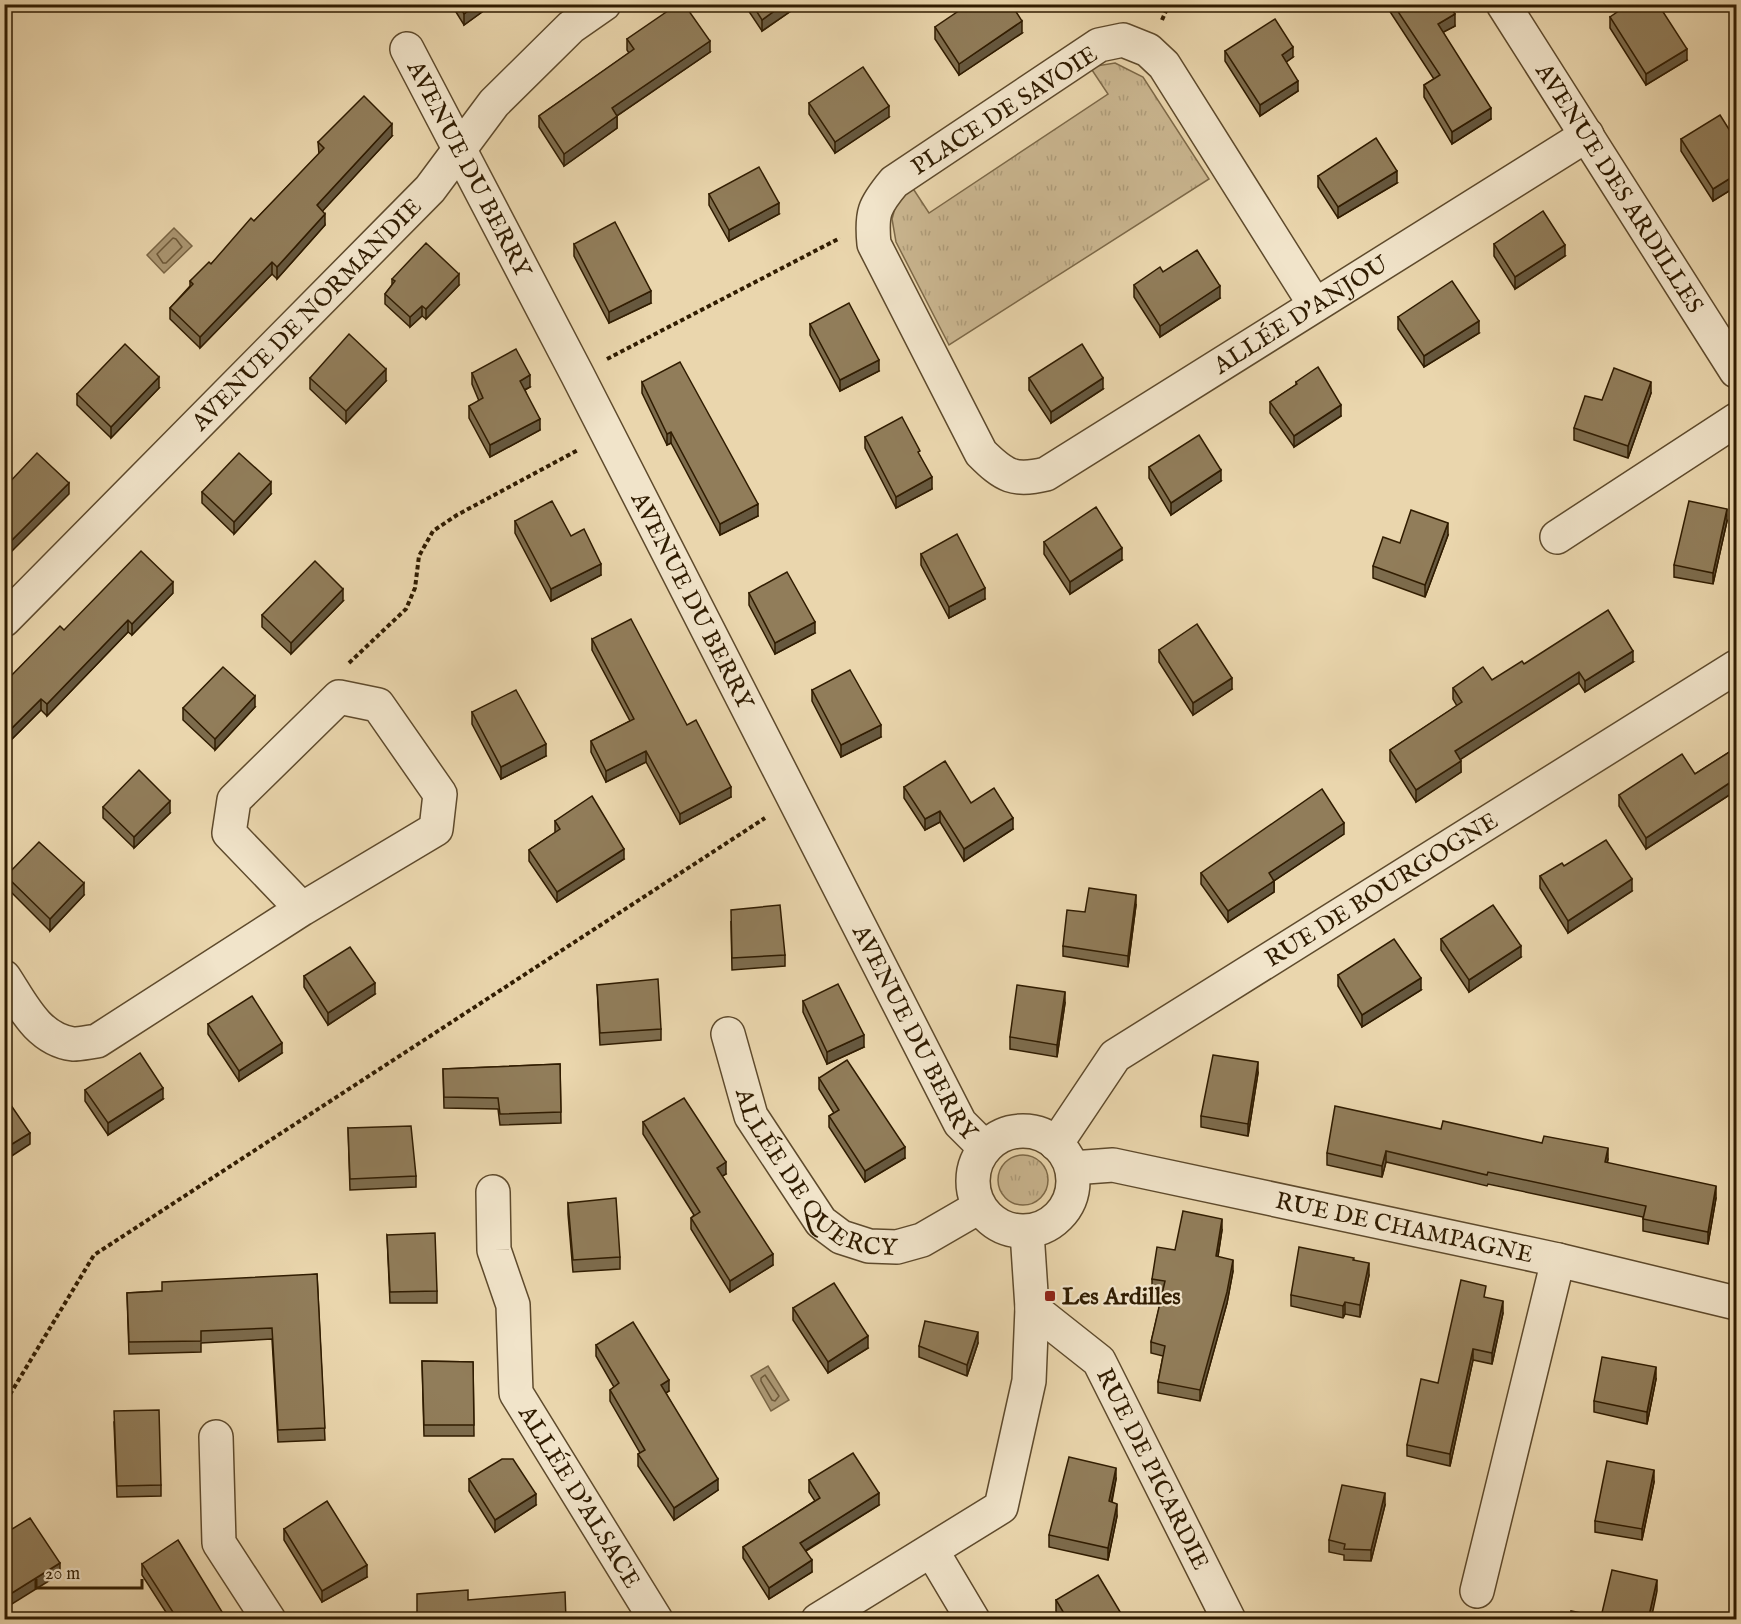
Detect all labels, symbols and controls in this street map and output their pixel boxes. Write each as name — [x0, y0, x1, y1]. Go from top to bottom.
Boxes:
street label: PLACE DE SAVOIE — [906, 39, 1104, 183]
street label: AVENUE DU BERRY — [398, 55, 538, 284]
street label: AVENUE DES ARDILLES — [1527, 57, 1710, 320]
street label: AVENUE DE NORMANDIE — [185, 192, 429, 439]
street label: ALLÉE D'ANJOU — [1208, 249, 1395, 383]
street label: AVENUE DU BERRY — [623, 486, 761, 716]
street label: RUE DE BOURGOGNE — [1260, 806, 1504, 975]
street label: AVENUE DU BERRY — [844, 919, 984, 1150]
street label: ALLÉE DE QUERCY — [727, 1084, 899, 1264]
street label: RUE DE CHAMPAGNE — [1272, 1186, 1536, 1271]
place label: Les Ardilles — [1062, 1282, 1181, 1313]
marker: Les Ardilles — [1043, 1289, 1057, 1303]
street label: RUE DE PICARDIE — [1088, 1363, 1215, 1576]
street label: ALLÉE D'ALSACE — [510, 1399, 647, 1595]
scale bar — [36, 1552, 142, 1590]
text: 20 m — [45, 1563, 80, 1586]

